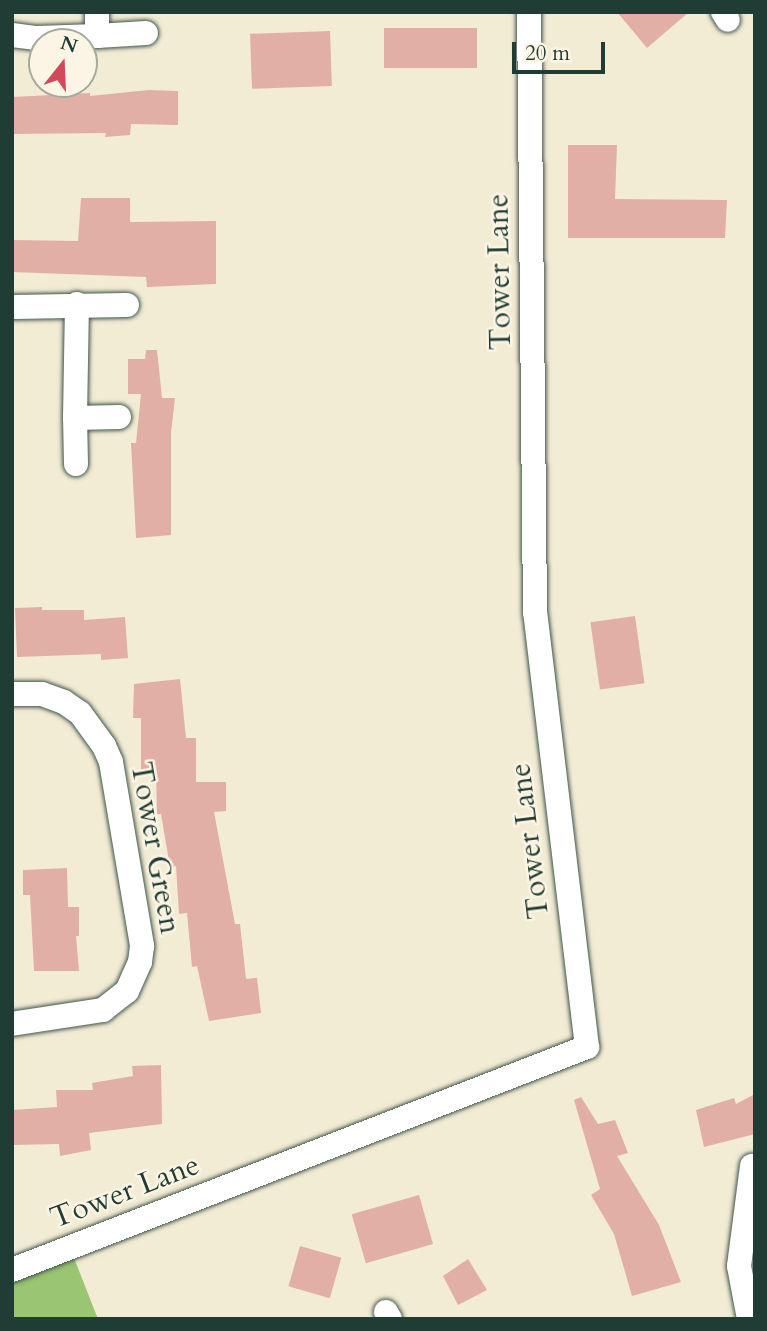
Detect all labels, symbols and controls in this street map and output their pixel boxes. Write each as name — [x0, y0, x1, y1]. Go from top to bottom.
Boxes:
north arrow — [28, 28, 98, 98]
scale bar — [515, 28, 608, 72]
text: N — [57, 30, 81, 60]
text: 20 m — [525, 39, 570, 68]
street label: Tower Lane — [481, 193, 519, 351]
street label: Tower Green — [122, 759, 188, 937]
street label: Tower Lane — [503, 761, 557, 921]
street label: Tower Lane — [45, 1147, 205, 1237]

